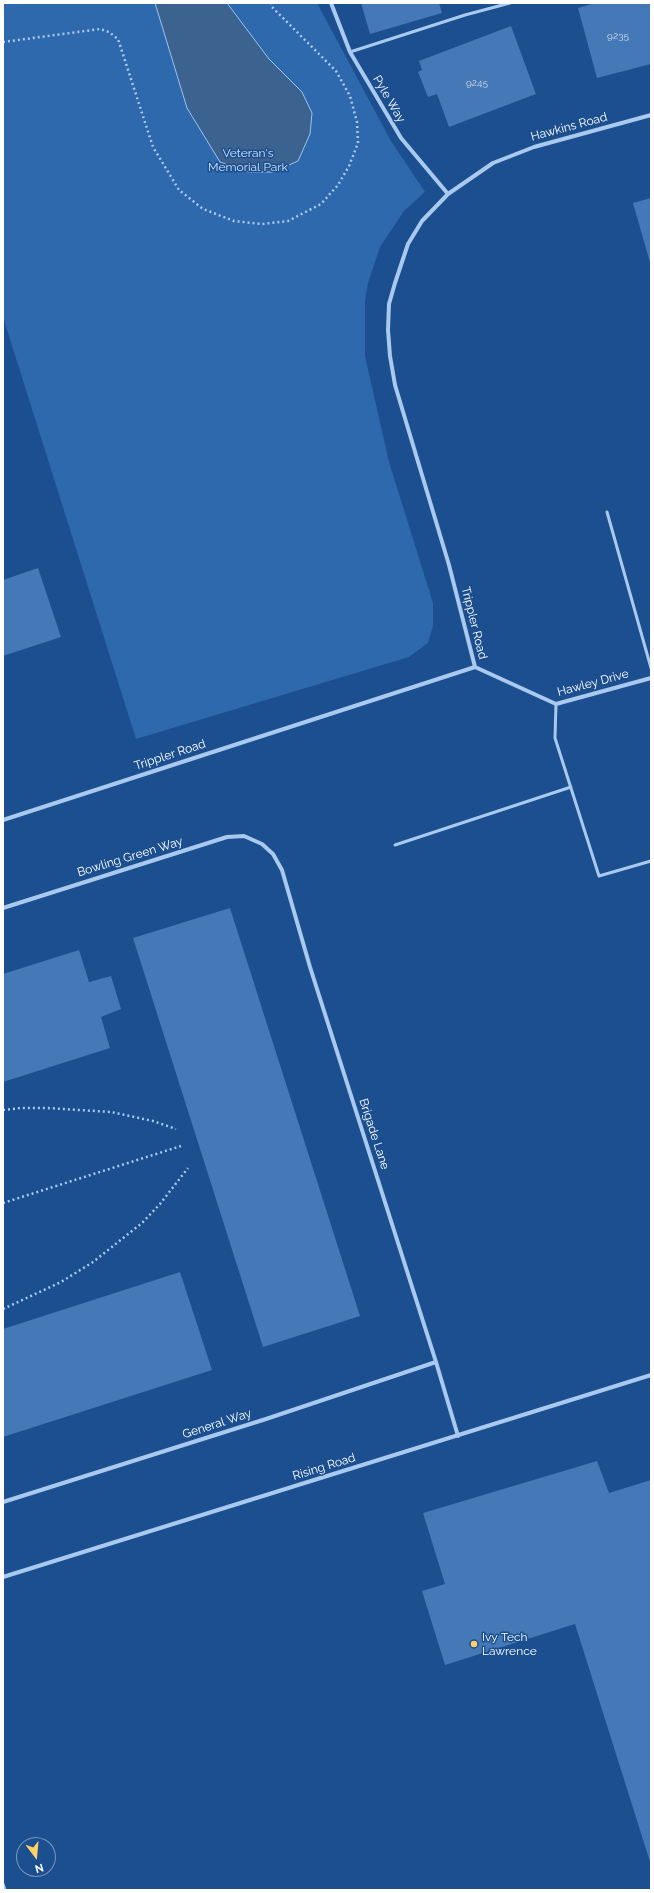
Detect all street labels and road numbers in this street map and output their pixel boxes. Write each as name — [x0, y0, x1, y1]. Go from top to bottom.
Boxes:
street label: Pyle Way — [370, 73, 408, 125]
street label: Hawkins Road — [529, 110, 609, 144]
street label: Trippler Road — [458, 585, 490, 661]
street label: Hawley Drive — [556, 667, 630, 699]
street label: Trippler Road — [132, 737, 208, 773]
street label: Bowling Green Way — [76, 834, 184, 880]
street label: Brigade Lane — [356, 1097, 392, 1171]
street label: General Way — [181, 1406, 253, 1442]
street label: Rising Road — [291, 1451, 357, 1483]

